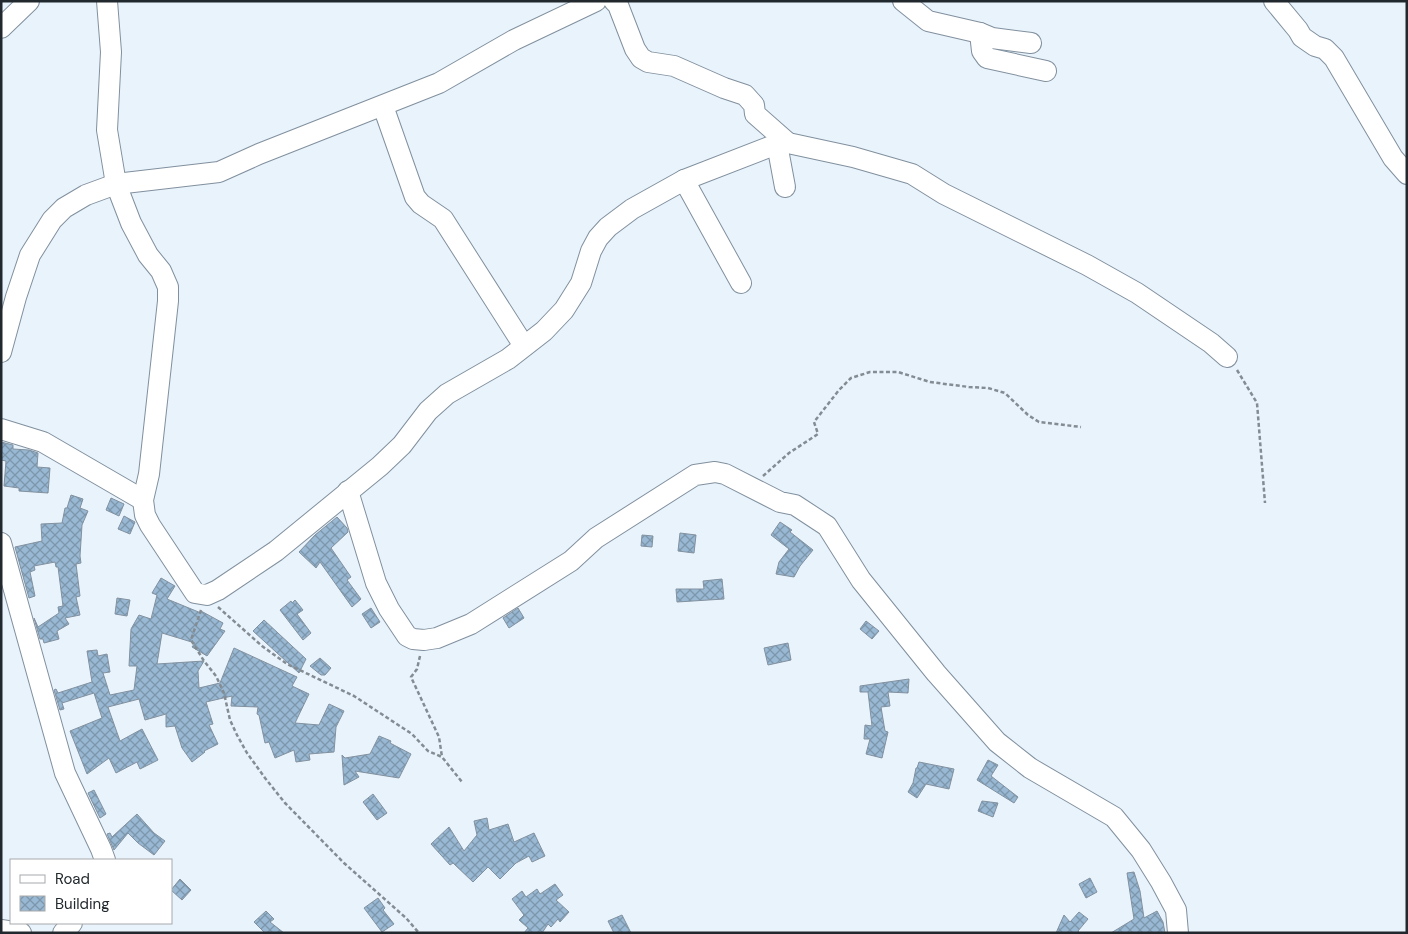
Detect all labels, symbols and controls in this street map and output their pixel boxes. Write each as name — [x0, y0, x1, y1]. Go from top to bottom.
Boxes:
legend — [10, 859, 172, 924]
text: Road — [55, 869, 90, 889]
text: Building — [55, 894, 110, 914]

